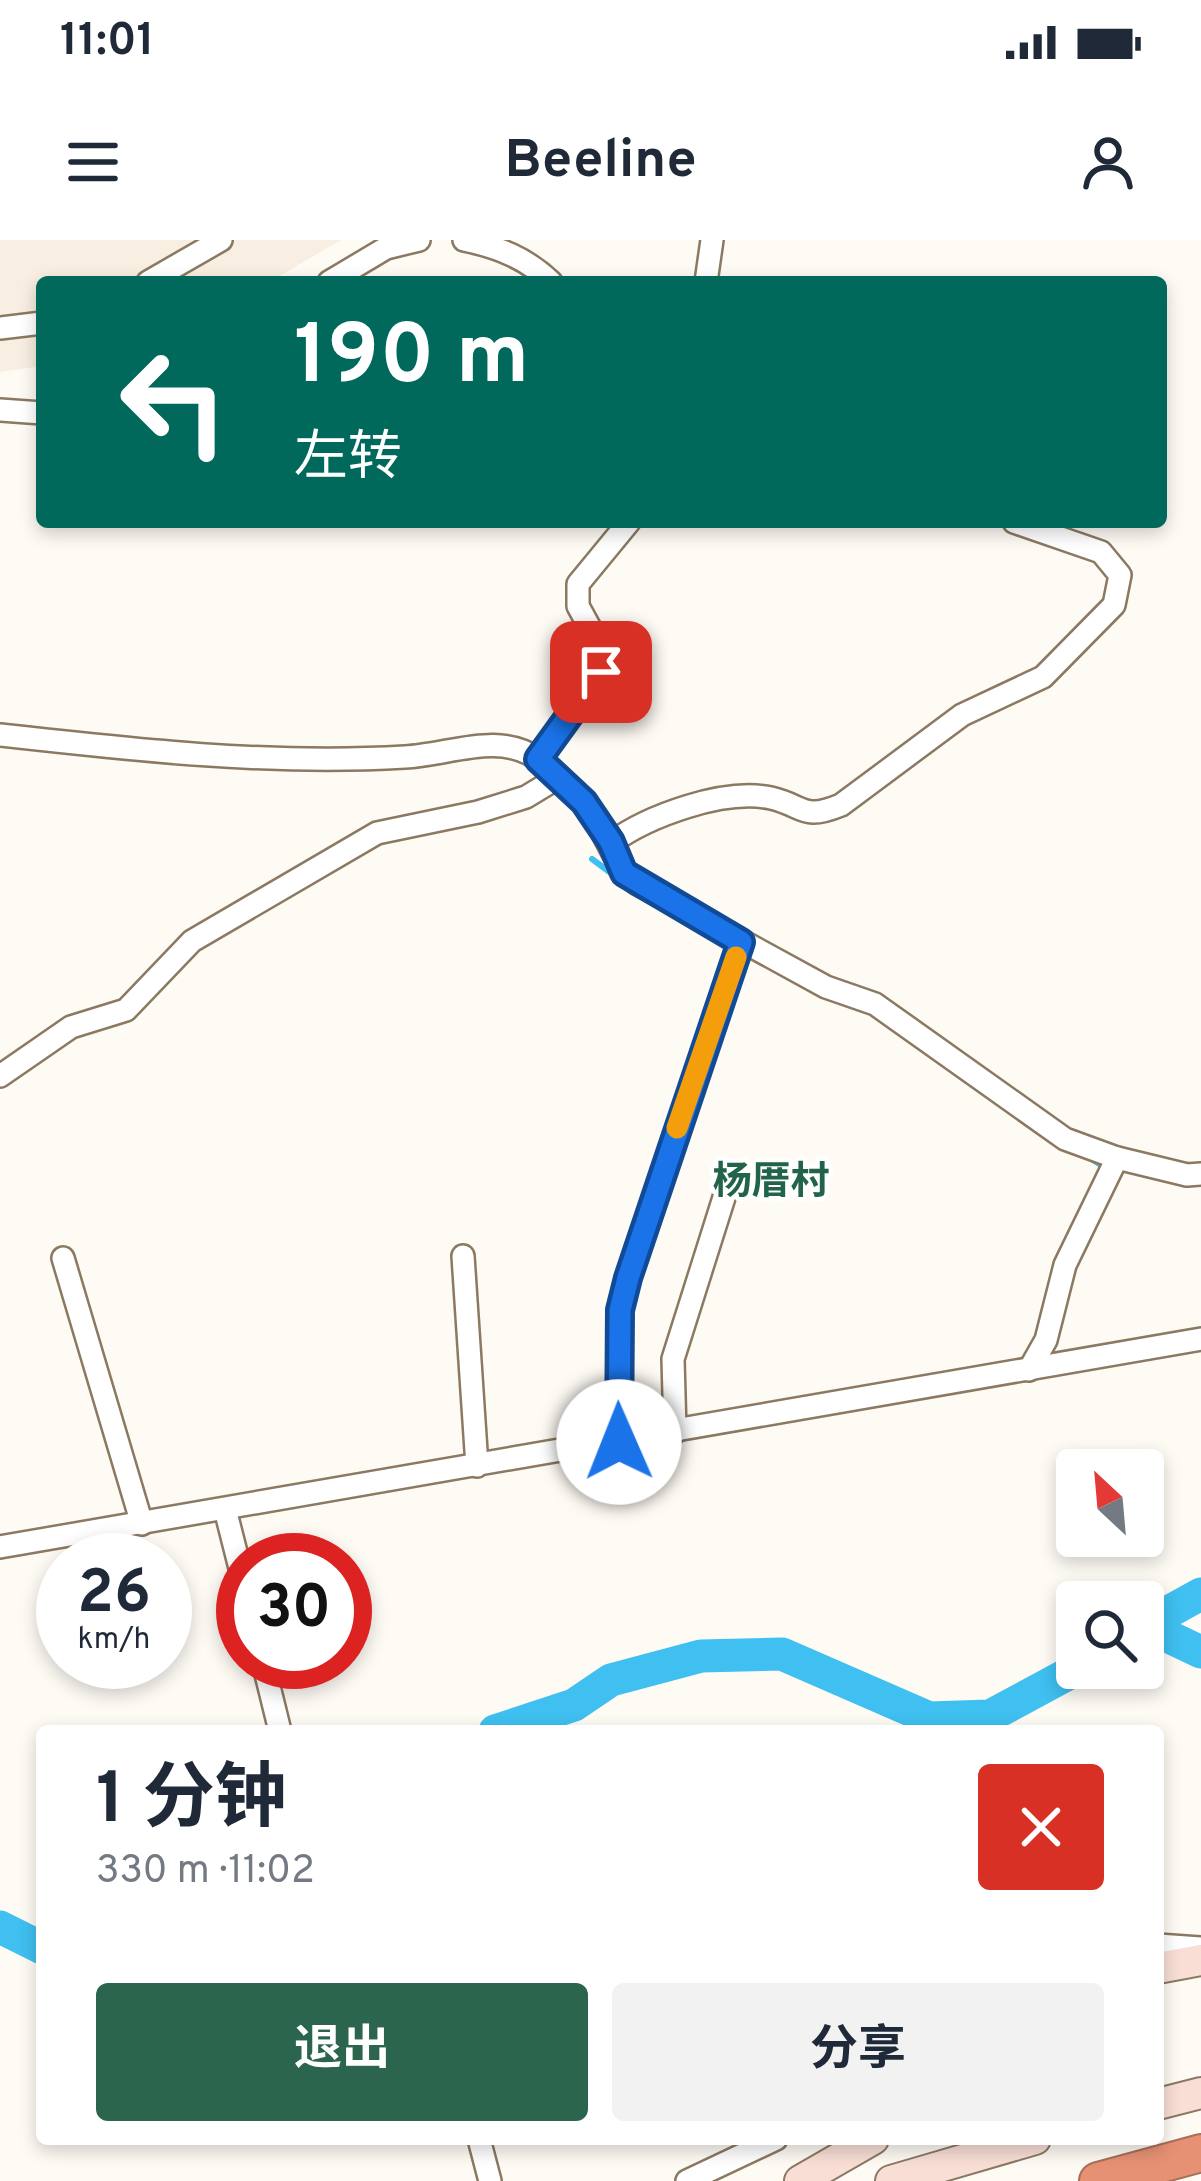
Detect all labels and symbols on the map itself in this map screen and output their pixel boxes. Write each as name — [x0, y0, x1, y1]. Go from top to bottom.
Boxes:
pin — [550, 621, 652, 723]
district label: 杨厝村 — [712, 1160, 830, 1209]
position arrow — [556, 1379, 682, 1505]
north arrow — [1056, 1449, 1164, 1557]
speed limit sign: 30 — [216, 1533, 372, 1689]

